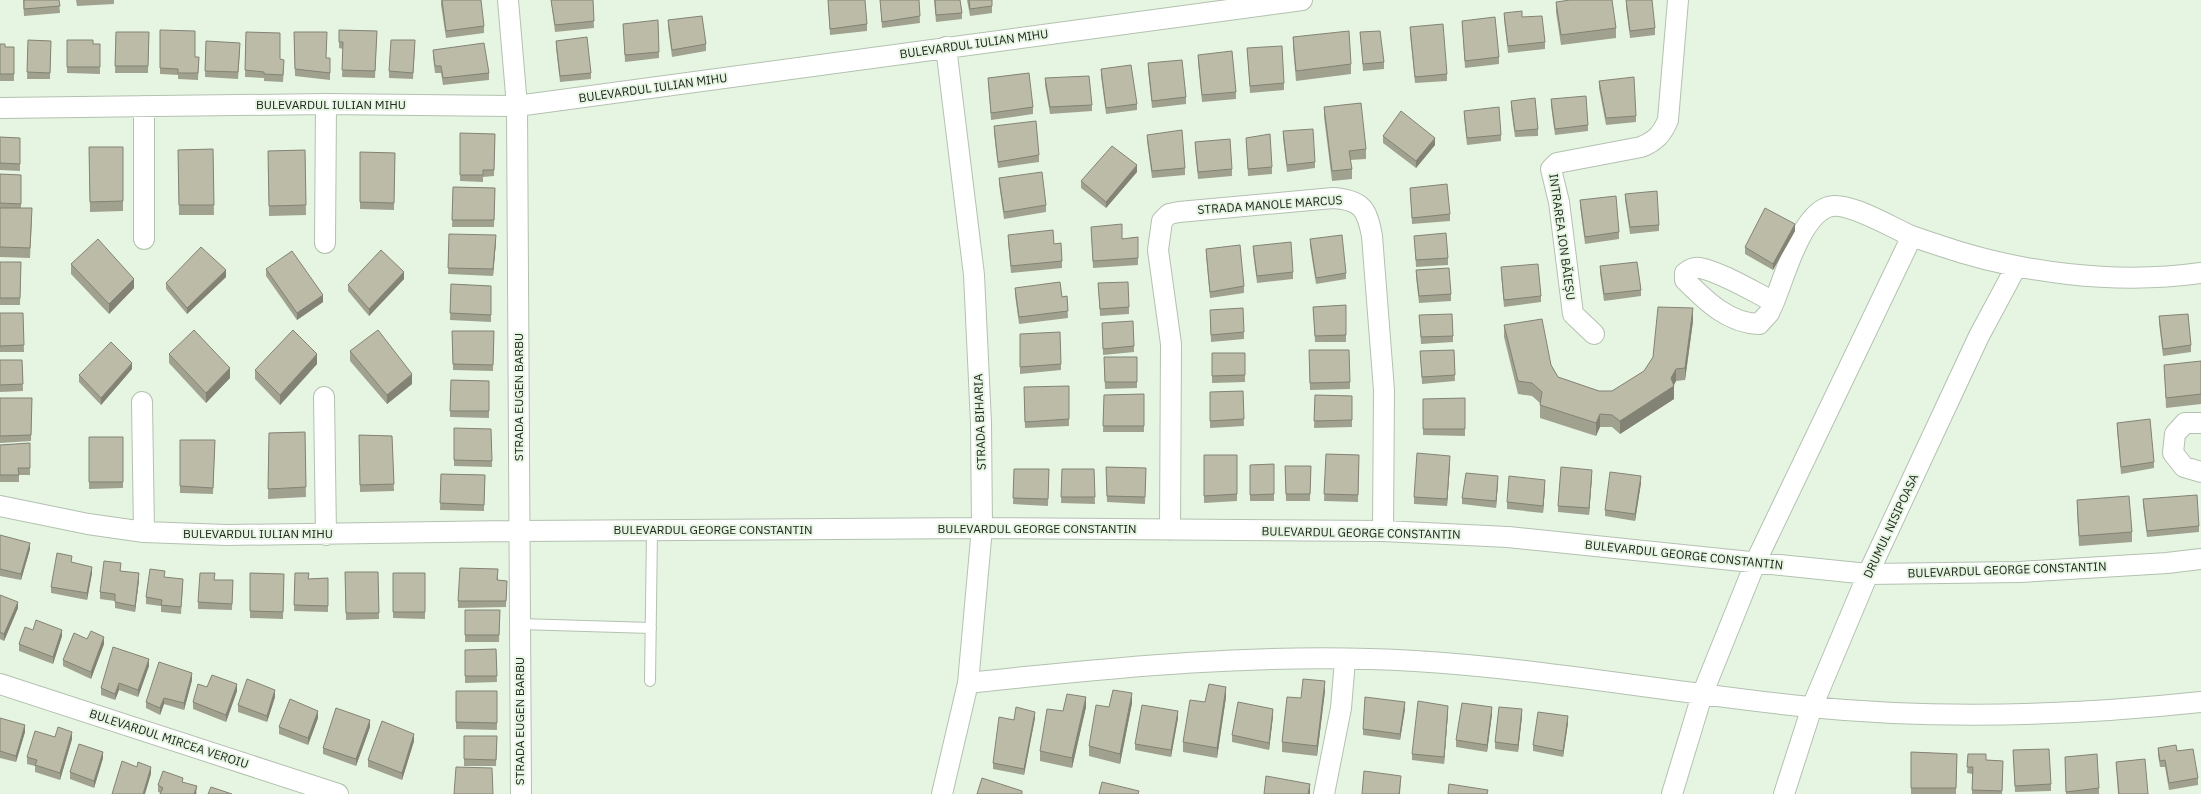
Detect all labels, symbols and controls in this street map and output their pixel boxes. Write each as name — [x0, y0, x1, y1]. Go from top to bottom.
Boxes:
street label: BULEVARDUL IULIAN MIHU — [899, 26, 1049, 61]
street label: BULEVARDUL IULIAN MIHU — [578, 70, 728, 105]
street label: BULEVARDUL IULIAN MIHU — [256, 97, 406, 112]
street label: INTRAREA ION BĂIEȘU — [1546, 173, 1579, 301]
street label: STRADA MANOLE MARCUS — [1197, 192, 1343, 217]
street label: STRADA EUGEN BARBU — [511, 333, 526, 461]
street label: STRADA BIHARIA — [970, 373, 989, 470]
street label: DRUMUL NISIPOASA — [1860, 471, 1921, 580]
street label: BULEVARDUL GEORGE CONSTANTIN — [937, 521, 1137, 536]
street label: BULEVARDUL GEORGE CONSTANTIN — [613, 522, 813, 537]
street label: BULEVARDUL GEORGE CONSTANTIN — [1261, 523, 1461, 542]
street label: BULEVARDUL IULIAN MIHU — [183, 526, 333, 541]
street label: BULEVARDUL GEORGE CONSTANTIN — [1584, 537, 1784, 572]
street label: BULEVARDUL GEORGE CONSTANTIN — [1907, 559, 2107, 580]
street label: STRADA EUGEN BARBU — [512, 657, 527, 785]
street label: BULEVARDUL MIRCEA VEROIU — [88, 706, 251, 771]

